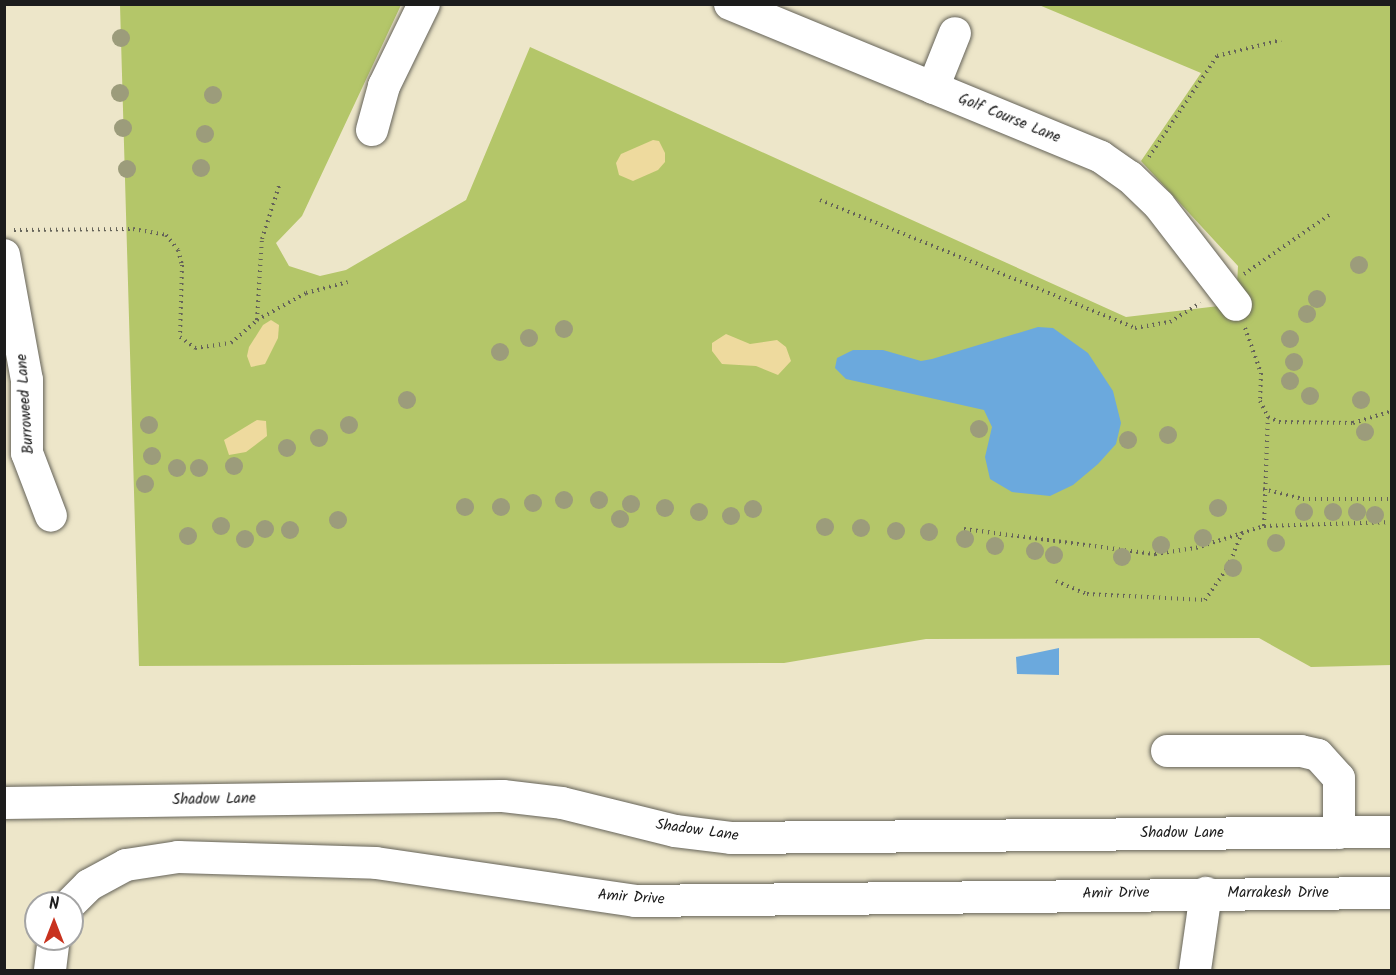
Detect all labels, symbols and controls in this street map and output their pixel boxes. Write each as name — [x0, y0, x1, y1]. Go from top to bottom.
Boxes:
street label: Golf Course Lane — [955, 90, 1063, 148]
street label: Burroweed Lane — [14, 353, 38, 455]
street label: Shadow Lane — [172, 790, 256, 810]
street label: Shadow Lane — [654, 816, 740, 846]
street label: Shadow Lane — [1140, 825, 1224, 843]
street label: Amir Drive — [1082, 884, 1150, 904]
street label: Marrakesh Drive — [1227, 885, 1329, 903]
street label: Amir Drive — [597, 887, 665, 909]
north arrow — [24, 891, 84, 951]
text: N — [49, 892, 59, 917]

